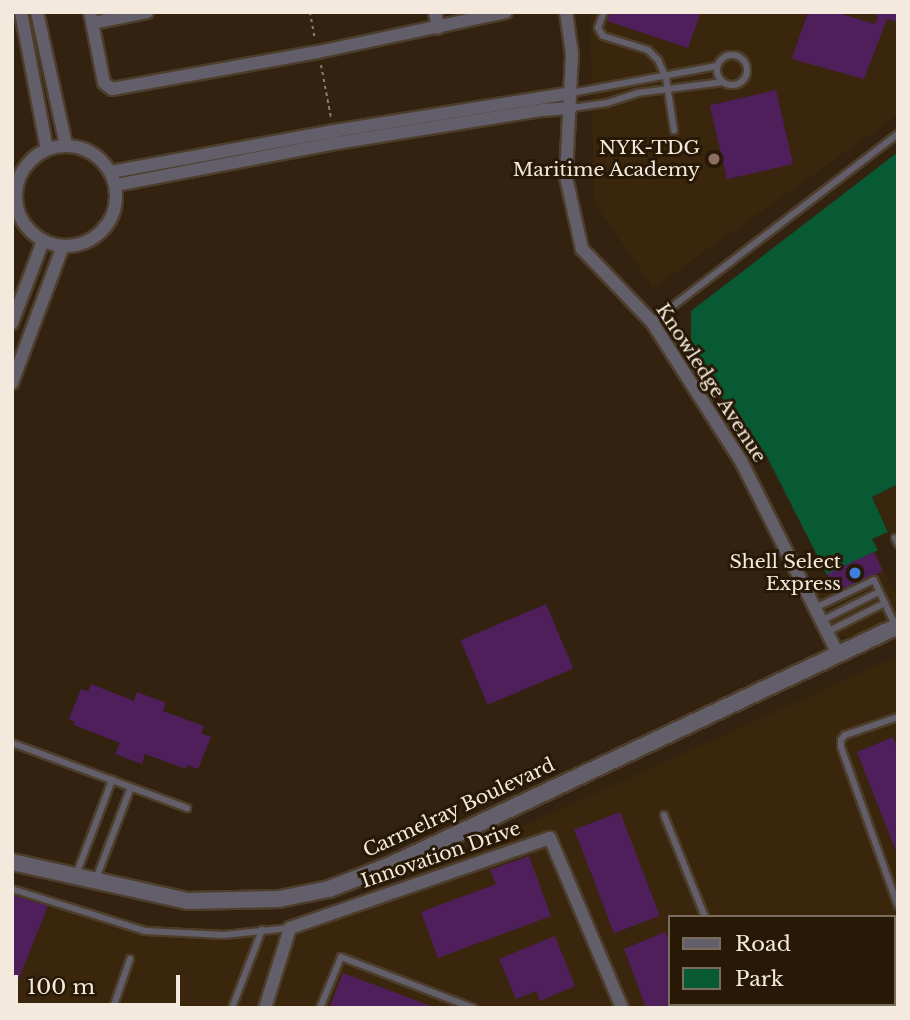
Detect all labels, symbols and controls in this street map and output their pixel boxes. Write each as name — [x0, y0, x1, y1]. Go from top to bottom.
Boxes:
place label: NYK-TDG Maritime Academy — [512, 137, 700, 181]
marker: NYK-TDG Maritime Academy — [706, 151, 722, 167]
street label: Knowledge Avenue — [651, 299, 771, 467]
place label: Shell Select Express — [729, 551, 841, 595]
marker: Shell Select Express — [847, 565, 863, 581]
street label: Carmelray Boulevard — [359, 753, 559, 863]
street label: Innovation Drive — [358, 817, 524, 893]
legend — [668, 915, 896, 1006]
text: Road — [735, 931, 791, 957]
scale bar — [18, 960, 184, 1004]
text: Park — [735, 966, 784, 992]
text: 100 m — [27, 974, 95, 1000]

